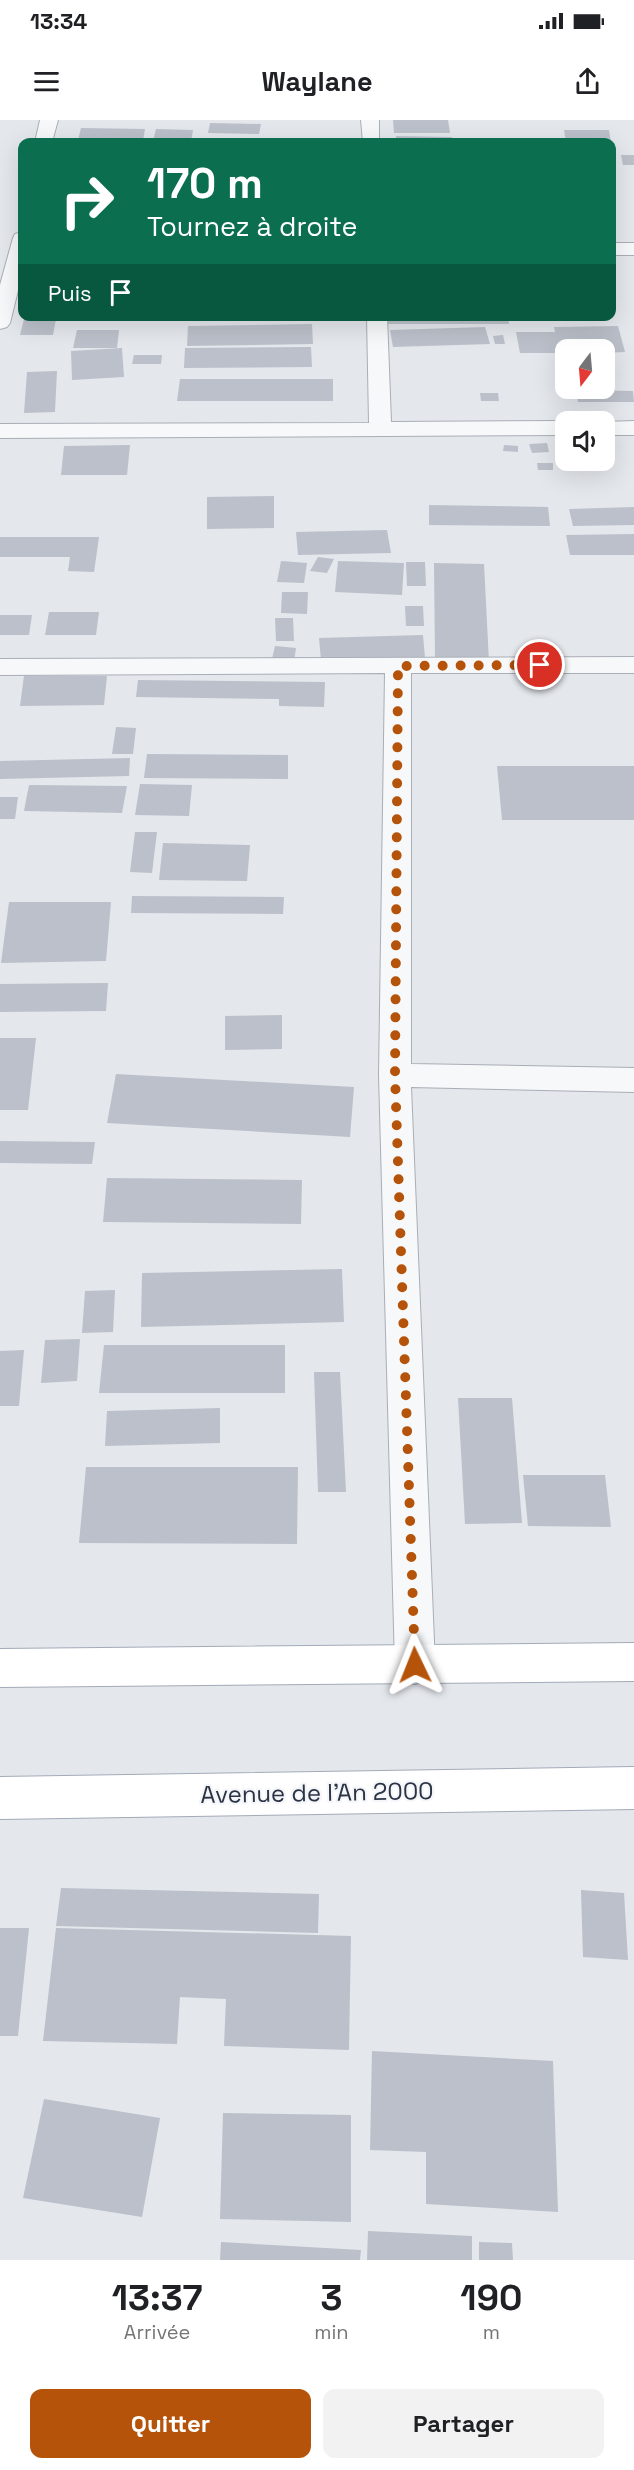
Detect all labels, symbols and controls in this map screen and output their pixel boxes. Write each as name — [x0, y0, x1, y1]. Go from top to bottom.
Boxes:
text: 13:34 — [30, 7, 87, 35]
text: Waylane — [262, 64, 372, 99]
icon: menu — [30, 65, 63, 98]
icon: share — [571, 65, 604, 98]
text: 170 m — [147, 157, 263, 210]
icon: right — [48, 162, 126, 240]
text: Tournez à droite — [147, 209, 357, 244]
icon: arrive — [104, 276, 137, 309]
text: Puis — [48, 279, 92, 307]
north arrow — [555, 339, 615, 399]
map controls — [555, 339, 615, 471]
button: sound — [555, 411, 615, 471]
pin — [514, 639, 565, 690]
icon: arrive — [523, 648, 556, 681]
position arrow — [383, 1633, 447, 1697]
street label: Avenue de l'An 2000 — [200, 1775, 434, 1810]
text: 13:37 — [112, 2275, 202, 2321]
text: 3 — [320, 2275, 342, 2321]
text: 190 — [460, 2275, 522, 2321]
text: Arrivée — [124, 2319, 190, 2345]
text: min — [314, 2319, 349, 2345]
text: m — [483, 2319, 500, 2345]
button: Quitter — [30, 2389, 311, 2458]
button: Partager — [323, 2389, 604, 2458]

